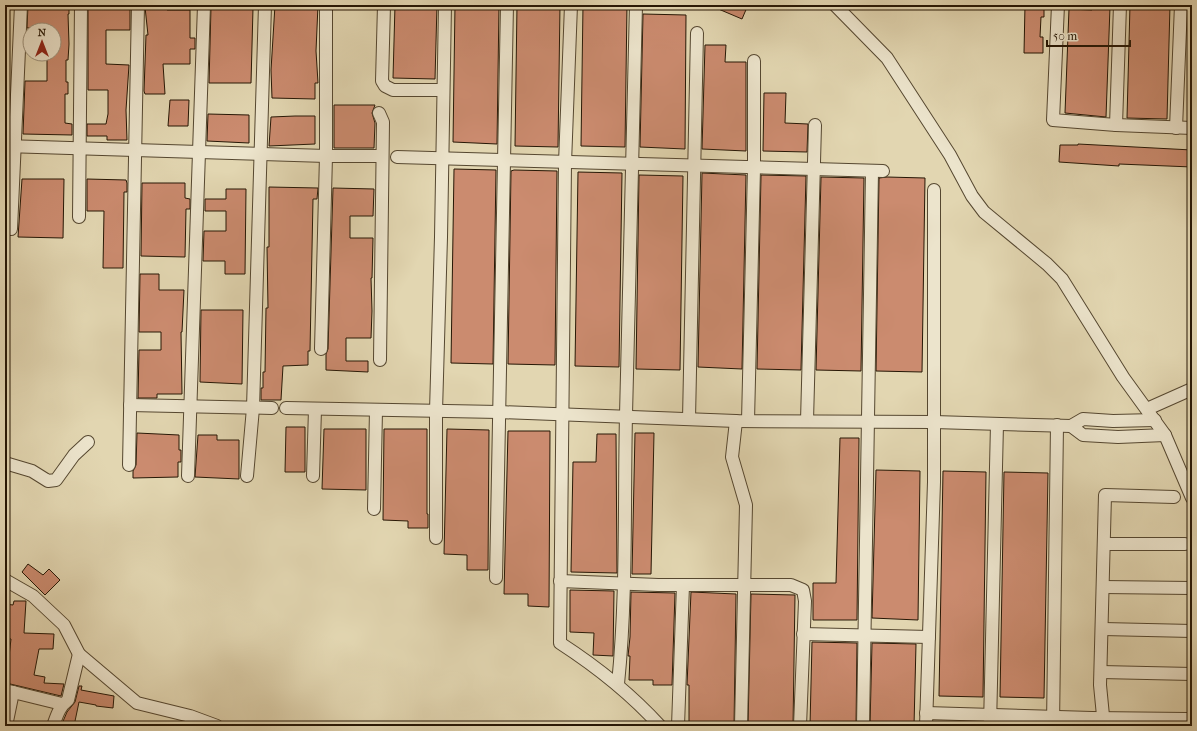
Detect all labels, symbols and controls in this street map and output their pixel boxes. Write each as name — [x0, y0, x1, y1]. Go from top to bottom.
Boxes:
north arrow — [22, 22, 62, 62]
scale bar — [1047, 22, 1130, 48]
text: N — [38, 26, 47, 39]
text: 50 m — [1053, 29, 1077, 43]

